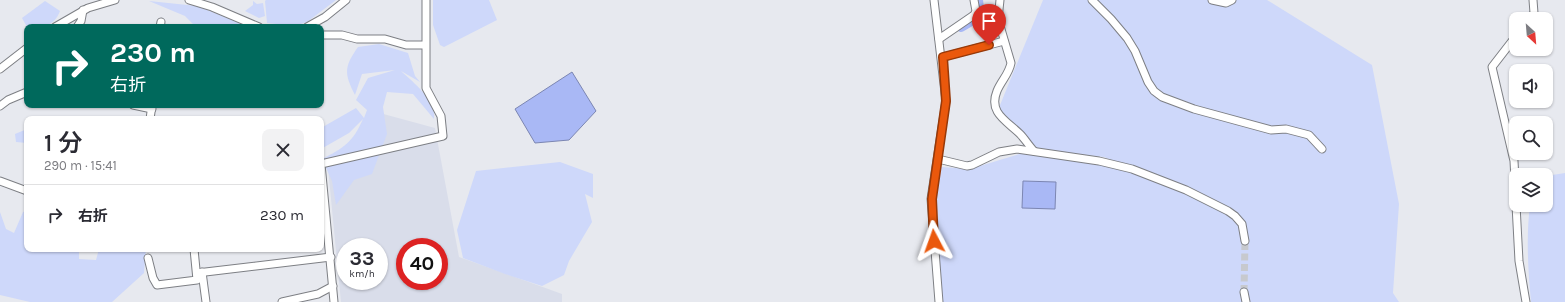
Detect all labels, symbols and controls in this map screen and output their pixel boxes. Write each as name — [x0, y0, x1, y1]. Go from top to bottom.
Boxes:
pin — [972, 4, 1006, 45]
icon: arrive — [978, 10, 1000, 32]
north arrow — [1509, 12, 1553, 56]
map controls — [1509, 12, 1553, 212]
text: 230 m — [110, 36, 196, 69]
icon: right — [44, 40, 96, 92]
button: sound — [1509, 64, 1553, 108]
text: 右折 — [110, 74, 146, 96]
button: search — [1509, 116, 1553, 160]
text: 1 分 — [44, 129, 82, 157]
button: close — [262, 129, 304, 171]
text: 290 m · 15:41 — [44, 158, 117, 173]
button: layers — [1509, 168, 1553, 212]
icon: right — [44, 204, 66, 226]
text: 230 m — [260, 206, 304, 224]
text: 右折 — [78, 207, 108, 225]
position arrow — [913, 220, 955, 262]
speed limit sign: 40 — [396, 238, 448, 290]
text: 33 — [350, 247, 374, 270]
text: km/h — [349, 268, 375, 280]

